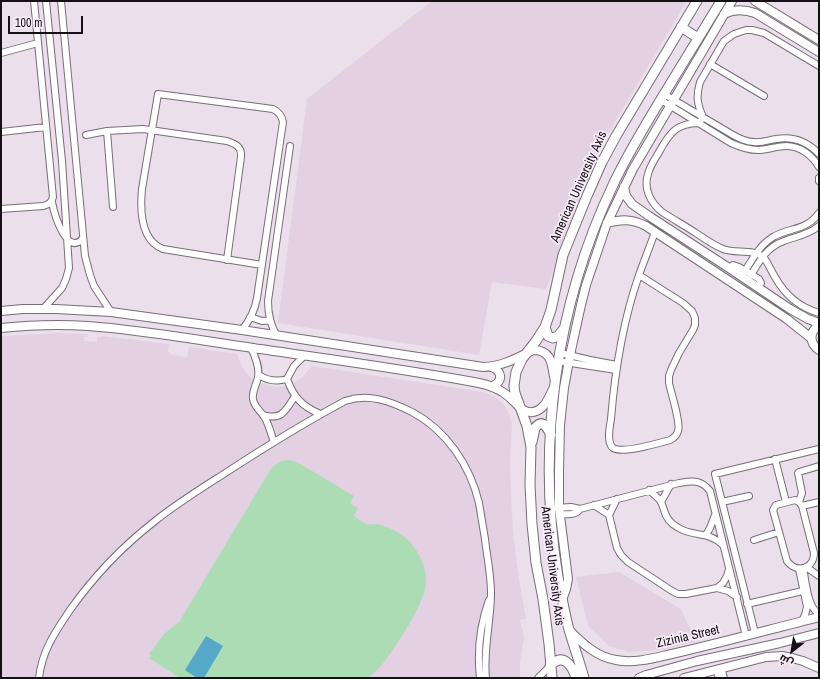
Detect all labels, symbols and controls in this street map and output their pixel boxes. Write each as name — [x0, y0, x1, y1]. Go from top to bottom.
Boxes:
scale bar — [10, 8, 85, 34]
text: 100 m — [15, 15, 42, 31]
street label: American University Axis — [547, 129, 611, 245]
street label: American University Axis — [537, 505, 567, 627]
street label: Zizinia Street — [655, 622, 721, 652]
north arrow — [772, 631, 812, 671]
text: ش — [776, 652, 795, 671]

